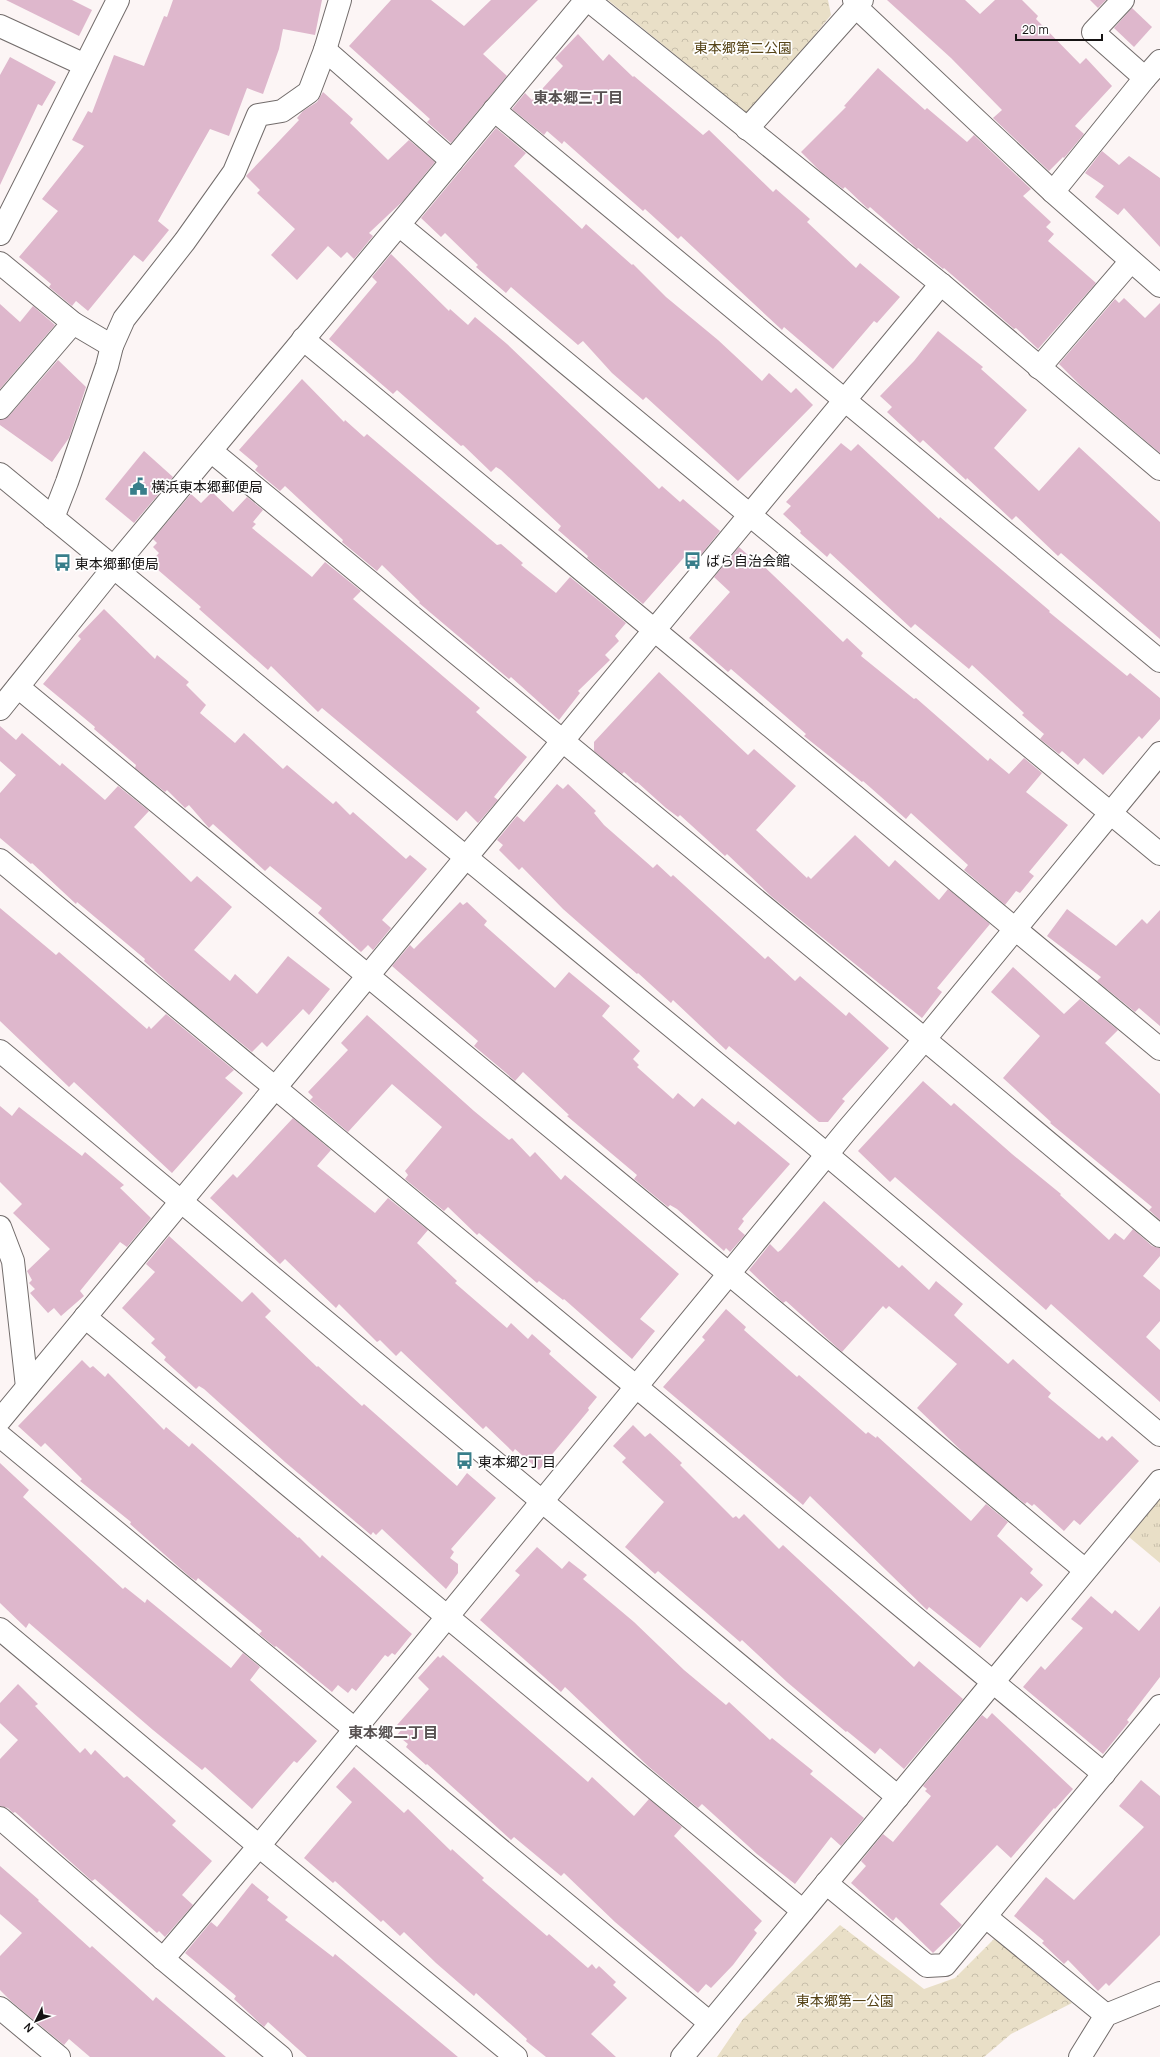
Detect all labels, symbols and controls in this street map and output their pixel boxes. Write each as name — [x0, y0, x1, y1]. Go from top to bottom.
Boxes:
scale bar — [1016, 16, 1102, 42]
text: 20 m — [1022, 21, 1049, 38]
park label: 東本郷第二公園 — [694, 38, 792, 57]
district label: 東本郷三丁目 — [533, 87, 623, 108]
public building icon: 横浜東本郷郵便局 — [128, 476, 148, 496]
place label: 横浜東本郷郵便局 — [151, 477, 263, 496]
bus stop icon: ばら自治会館 — [683, 550, 703, 570]
place label: ばら自治会館 — [706, 551, 790, 570]
bus stop icon: 東本郷郵便局 — [52, 553, 72, 573]
place label: 東本郷郵便局 — [75, 554, 159, 573]
bus stop icon: 東本郷2丁目 — [455, 1451, 475, 1471]
place label: 東本郷2丁目 — [478, 1452, 556, 1471]
district label: 東本郷二丁目 — [348, 1722, 438, 1743]
park label: 東本郷第一公園 — [796, 1991, 894, 2010]
north arrow — [16, 2001, 56, 2041]
text: N — [20, 2020, 37, 2036]

